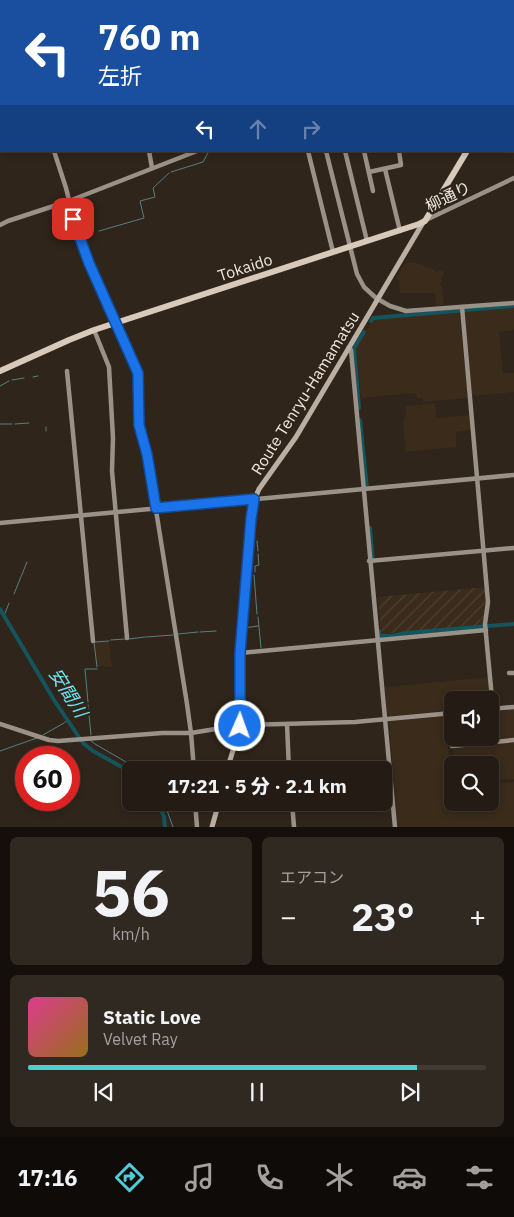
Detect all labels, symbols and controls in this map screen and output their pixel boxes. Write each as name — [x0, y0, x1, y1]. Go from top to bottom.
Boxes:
text: 760 m — [98, 14, 201, 60]
icon: left — [15, 20, 80, 85]
text: 左折 — [98, 61, 142, 90]
icon: left — [191, 115, 219, 143]
icon: ahead — [244, 115, 272, 143]
icon: right — [297, 115, 325, 143]
street label: 柳通り — [422, 176, 474, 216]
pin — [52, 198, 94, 240]
icon: arrive — [59, 205, 87, 233]
street label: Tokaido — [215, 249, 275, 285]
street label: Route Tenryu-Hamamatsu — [246, 308, 364, 478]
water label: 安間川 — [44, 664, 94, 723]
map controls — [444, 691, 499, 811]
button: sound — [444, 691, 499, 746]
position arrow — [213, 699, 265, 751]
speed limit sign: 60 — [15, 746, 80, 811]
button: search — [444, 756, 499, 811]
text: 17:21 · 5 分 · 2.1 km — [167, 774, 347, 798]
text: 56 — [92, 849, 170, 934]
text: エアコン — [280, 867, 344, 887]
text: 23° — [351, 892, 415, 941]
text: − — [280, 898, 297, 935]
text: + — [469, 898, 486, 935]
text: km/h — [112, 924, 150, 944]
text: Static Love — [103, 1005, 201, 1029]
text: Velvet Ray — [103, 1029, 178, 1049]
icon: previous — [90, 1078, 118, 1106]
icon: pause — [243, 1078, 271, 1106]
icon: next — [396, 1078, 424, 1106]
icon: directions — [112, 1160, 147, 1195]
icon: music — [182, 1160, 217, 1195]
icon: phone — [252, 1160, 287, 1195]
icon: climate — [322, 1160, 357, 1195]
icon: car — [392, 1160, 427, 1195]
icon: filters — [462, 1160, 497, 1195]
text: 17:16 — [17, 1163, 77, 1192]

